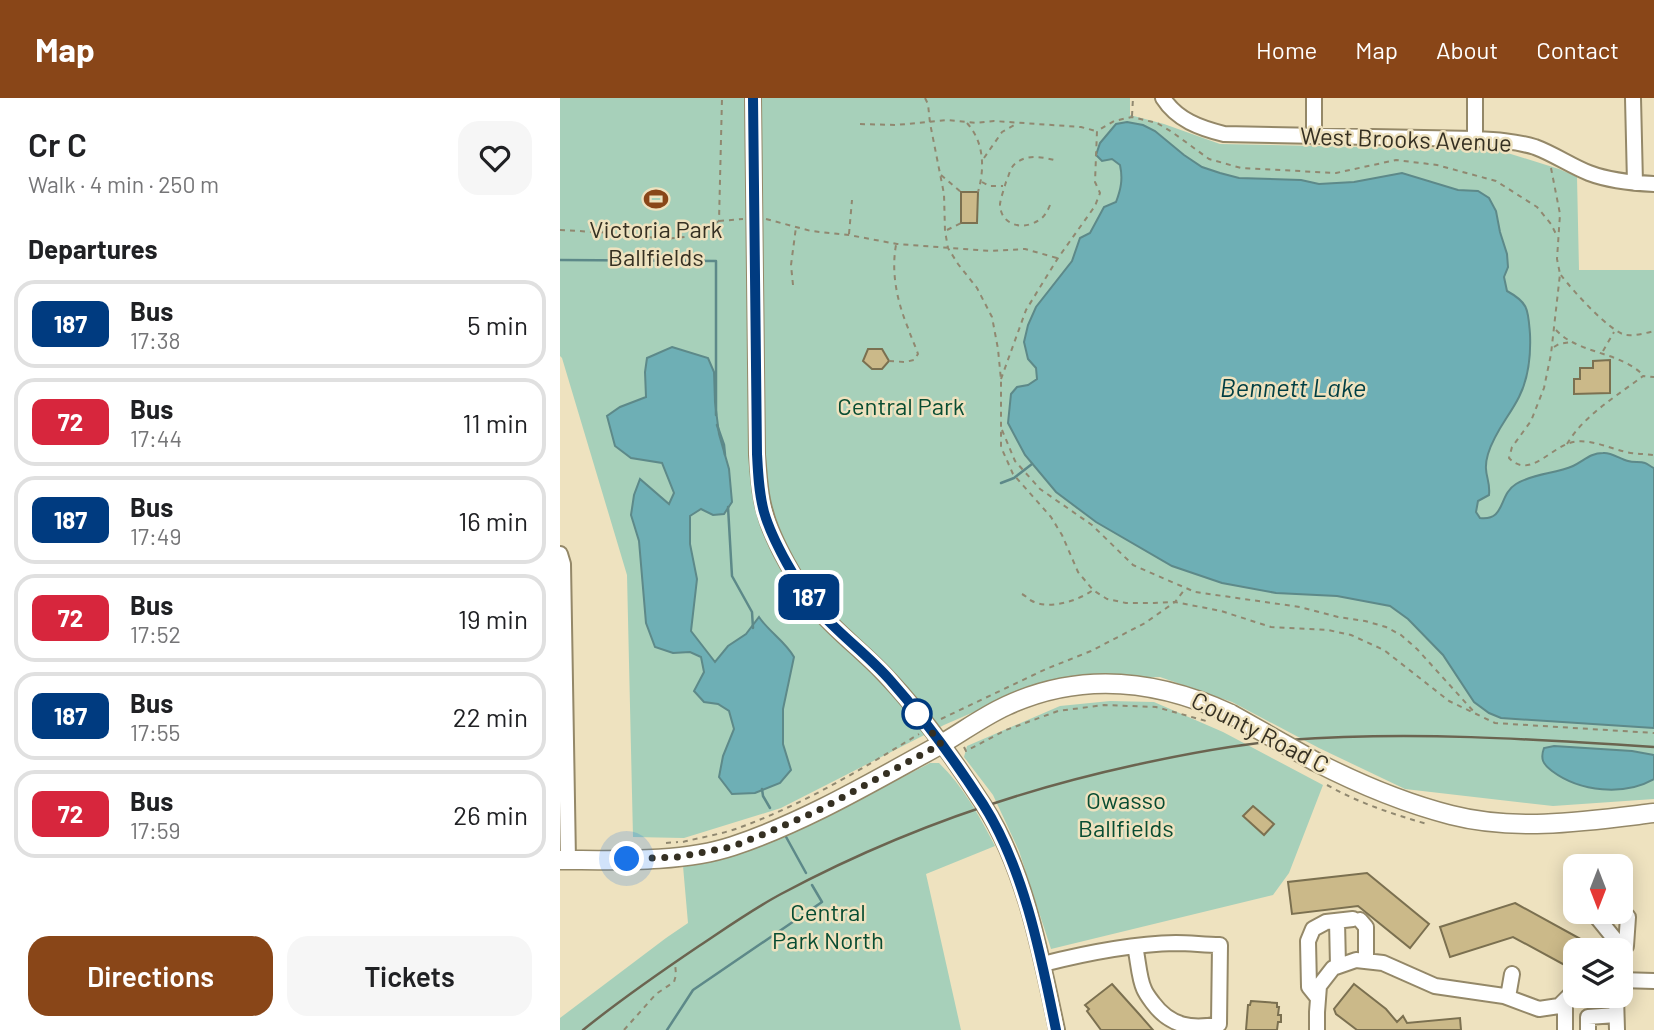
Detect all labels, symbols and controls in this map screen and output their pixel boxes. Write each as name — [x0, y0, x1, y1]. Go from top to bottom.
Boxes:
text: Map — [35, 29, 95, 69]
text: Home — [1256, 35, 1317, 64]
text: Map — [1355, 35, 1398, 64]
text: About — [1436, 35, 1498, 64]
text: Contact — [1536, 35, 1619, 64]
street label: West Brooks Avenue — [1300, 120, 1512, 157]
button: heart — [458, 121, 532, 195]
text: Cr C — [28, 124, 87, 164]
text: Walk · 4 min · 250 m — [28, 170, 219, 198]
sports icon: Victoria Park Ballfields — [642, 185, 670, 213]
place label: Victoria Park Ballfields — [589, 214, 723, 271]
text: Departures — [28, 233, 158, 264]
text: Bus — [130, 295, 173, 326]
text: 187 — [54, 309, 87, 338]
text: 5 min — [467, 309, 528, 340]
text: 17:38 — [130, 326, 181, 354]
water label: Bennett Lake — [1220, 371, 1366, 402]
park label: Central Park — [837, 391, 965, 420]
text: Bus — [130, 393, 173, 424]
text: 72 — [58, 407, 83, 436]
text: 11 min — [462, 407, 528, 438]
text: 17:44 — [130, 424, 182, 452]
text: Bus — [130, 491, 173, 522]
text: 187 — [54, 505, 87, 534]
text: 16 min — [458, 505, 528, 536]
text: 17:49 — [130, 522, 181, 550]
line badge: 187 — [769, 574, 849, 620]
text: 187 — [792, 582, 826, 611]
text: Bus — [130, 589, 173, 620]
text: 72 — [58, 603, 83, 632]
text: 19 min — [458, 603, 528, 634]
text: 17:52 — [130, 620, 181, 648]
street label: County Road C — [1187, 685, 1334, 779]
text: Bus — [130, 687, 173, 718]
unlabelled marker — [902, 699, 932, 729]
text: 187 — [54, 701, 87, 730]
text: 22 min — [453, 701, 528, 732]
text: 17:55 — [130, 718, 180, 746]
text: Bus — [130, 785, 173, 816]
park label: Owasso Ballfields — [1078, 785, 1174, 842]
text: 72 — [58, 799, 83, 828]
text: 26 min — [453, 799, 528, 830]
text: 17:59 — [130, 816, 181, 844]
your location — [609, 841, 644, 876]
north arrow — [1563, 854, 1633, 924]
map controls — [1563, 854, 1633, 1008]
park label: Central Park North — [772, 897, 884, 954]
button: Directions — [28, 936, 273, 1016]
button: Tickets — [287, 936, 532, 1016]
button: layers — [1563, 938, 1633, 1008]

